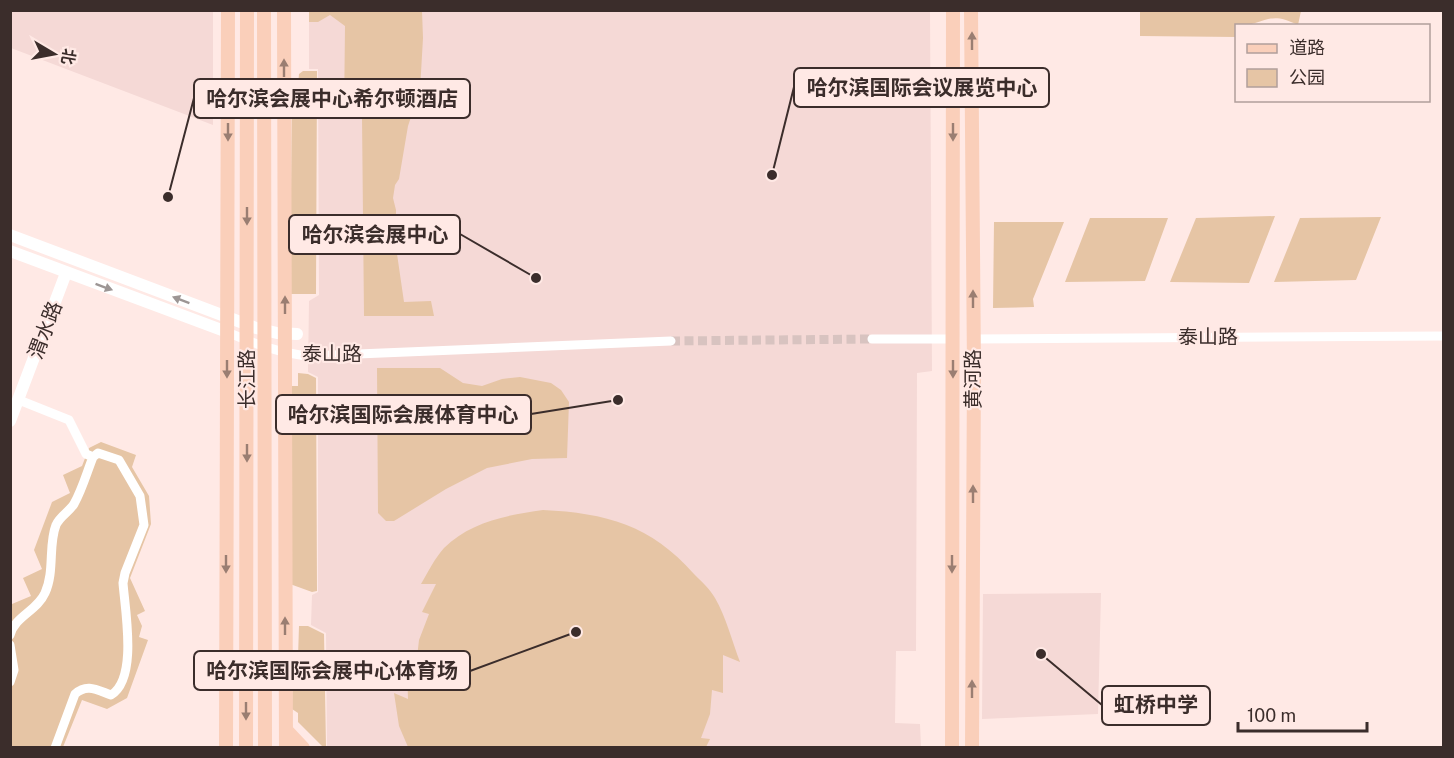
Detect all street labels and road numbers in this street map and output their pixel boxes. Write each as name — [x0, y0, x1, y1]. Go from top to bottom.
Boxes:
street label: 渭水路 — [23, 298, 67, 362]
street label: 泰山路 — [1178, 325, 1238, 349]
street label: 泰山路 — [302, 342, 362, 366]
street label: 长江路 — [235, 349, 259, 409]
street label: 黄河路 — [961, 349, 985, 409]

